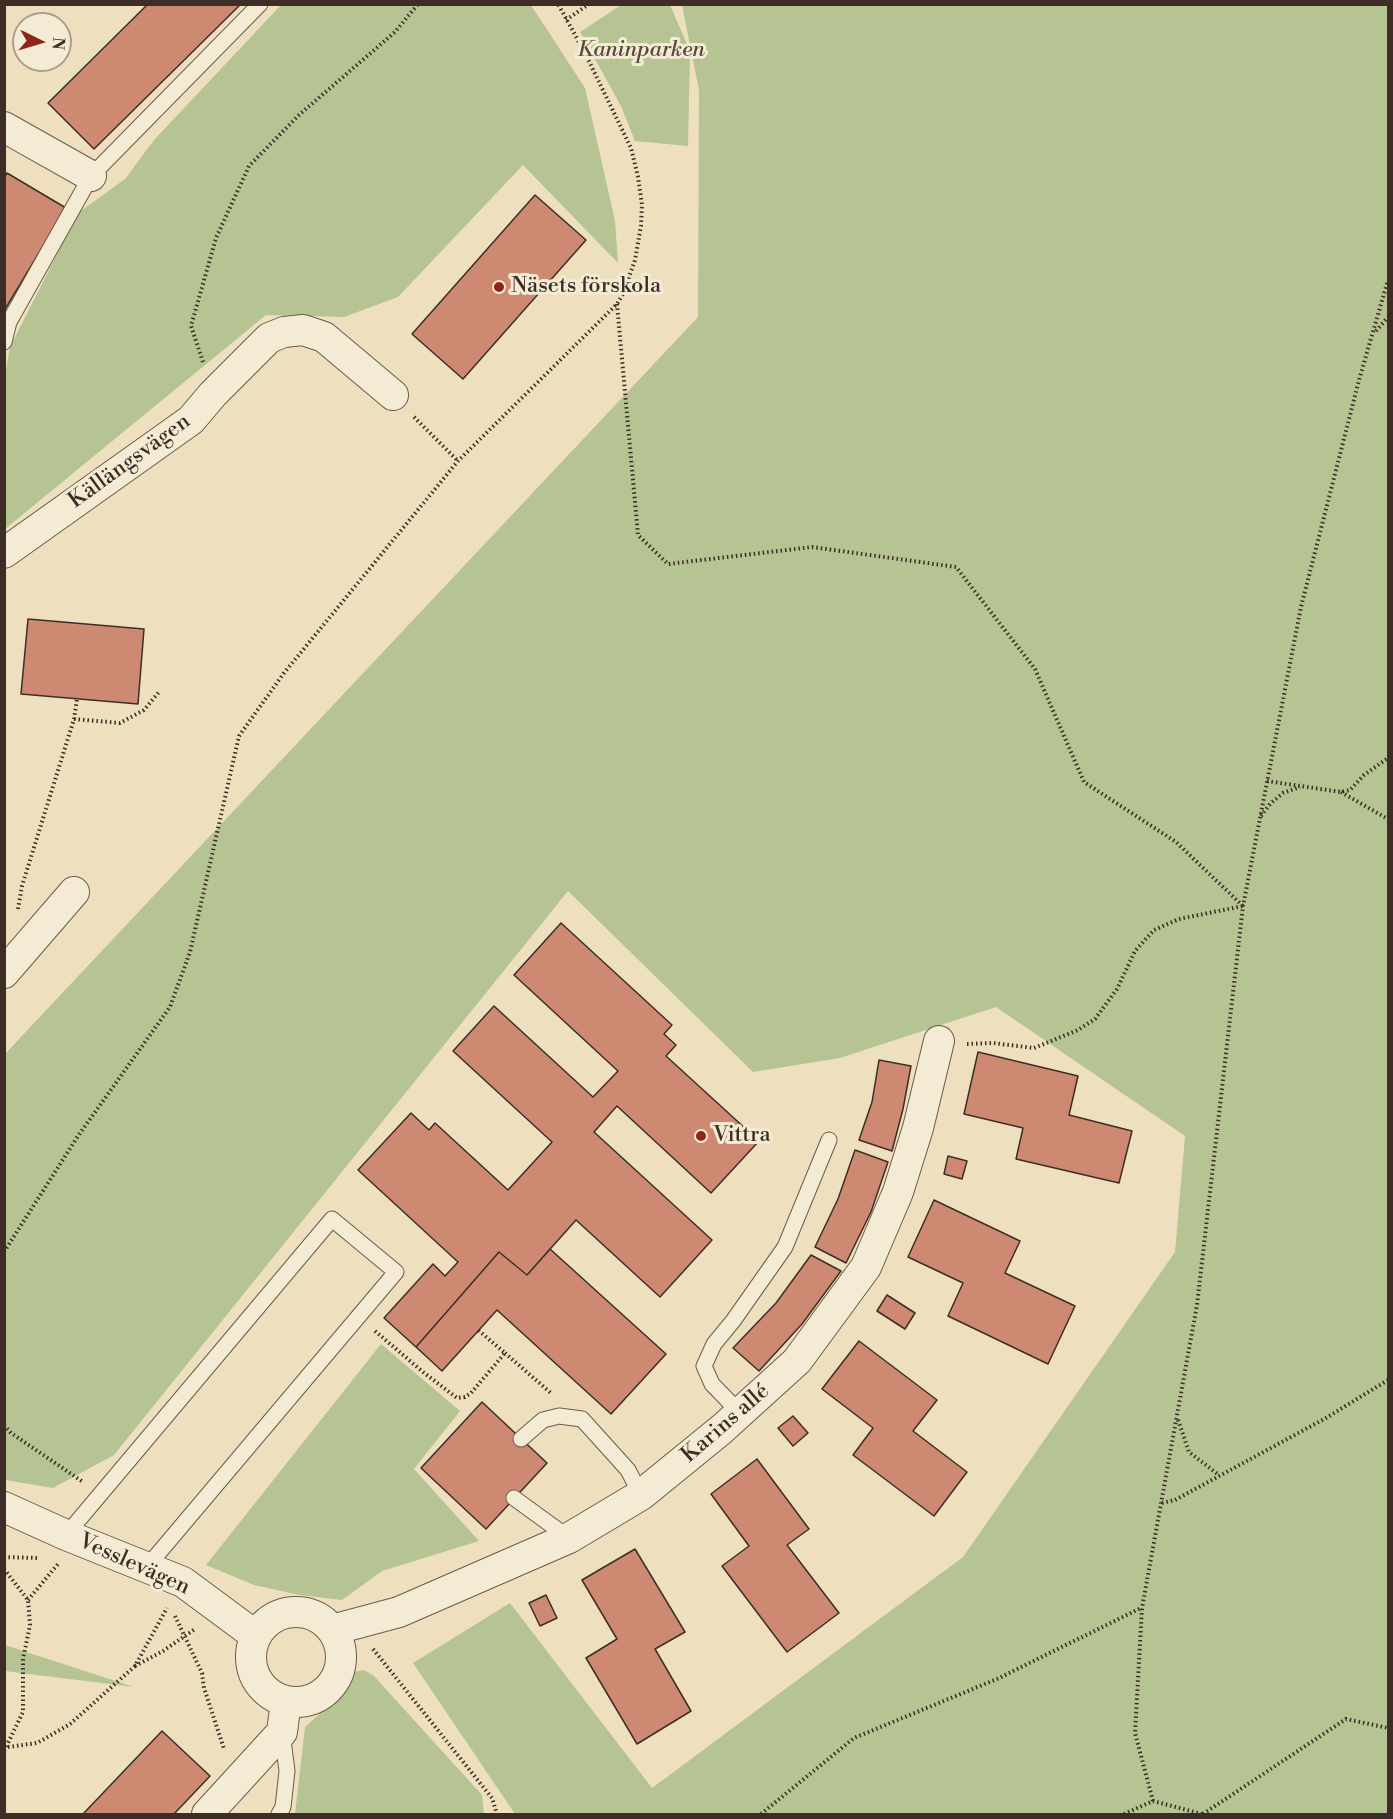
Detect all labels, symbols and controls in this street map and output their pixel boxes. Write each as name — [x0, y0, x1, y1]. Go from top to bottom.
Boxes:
north arrow — [12, 12, 72, 72]
text: N — [47, 36, 68, 51]
park label: Kaninparken — [577, 38, 705, 64]
place label: Näsets förskola — [511, 274, 661, 300]
marker: Näsets förskola — [492, 280, 506, 294]
street label: Källängsvägen — [64, 409, 196, 515]
place label: Vittra — [713, 1123, 771, 1149]
marker: Vittra — [694, 1129, 708, 1143]
street label: Karins allé — [677, 1379, 775, 1469]
street label: Vesslevägen — [74, 1529, 194, 1601]

